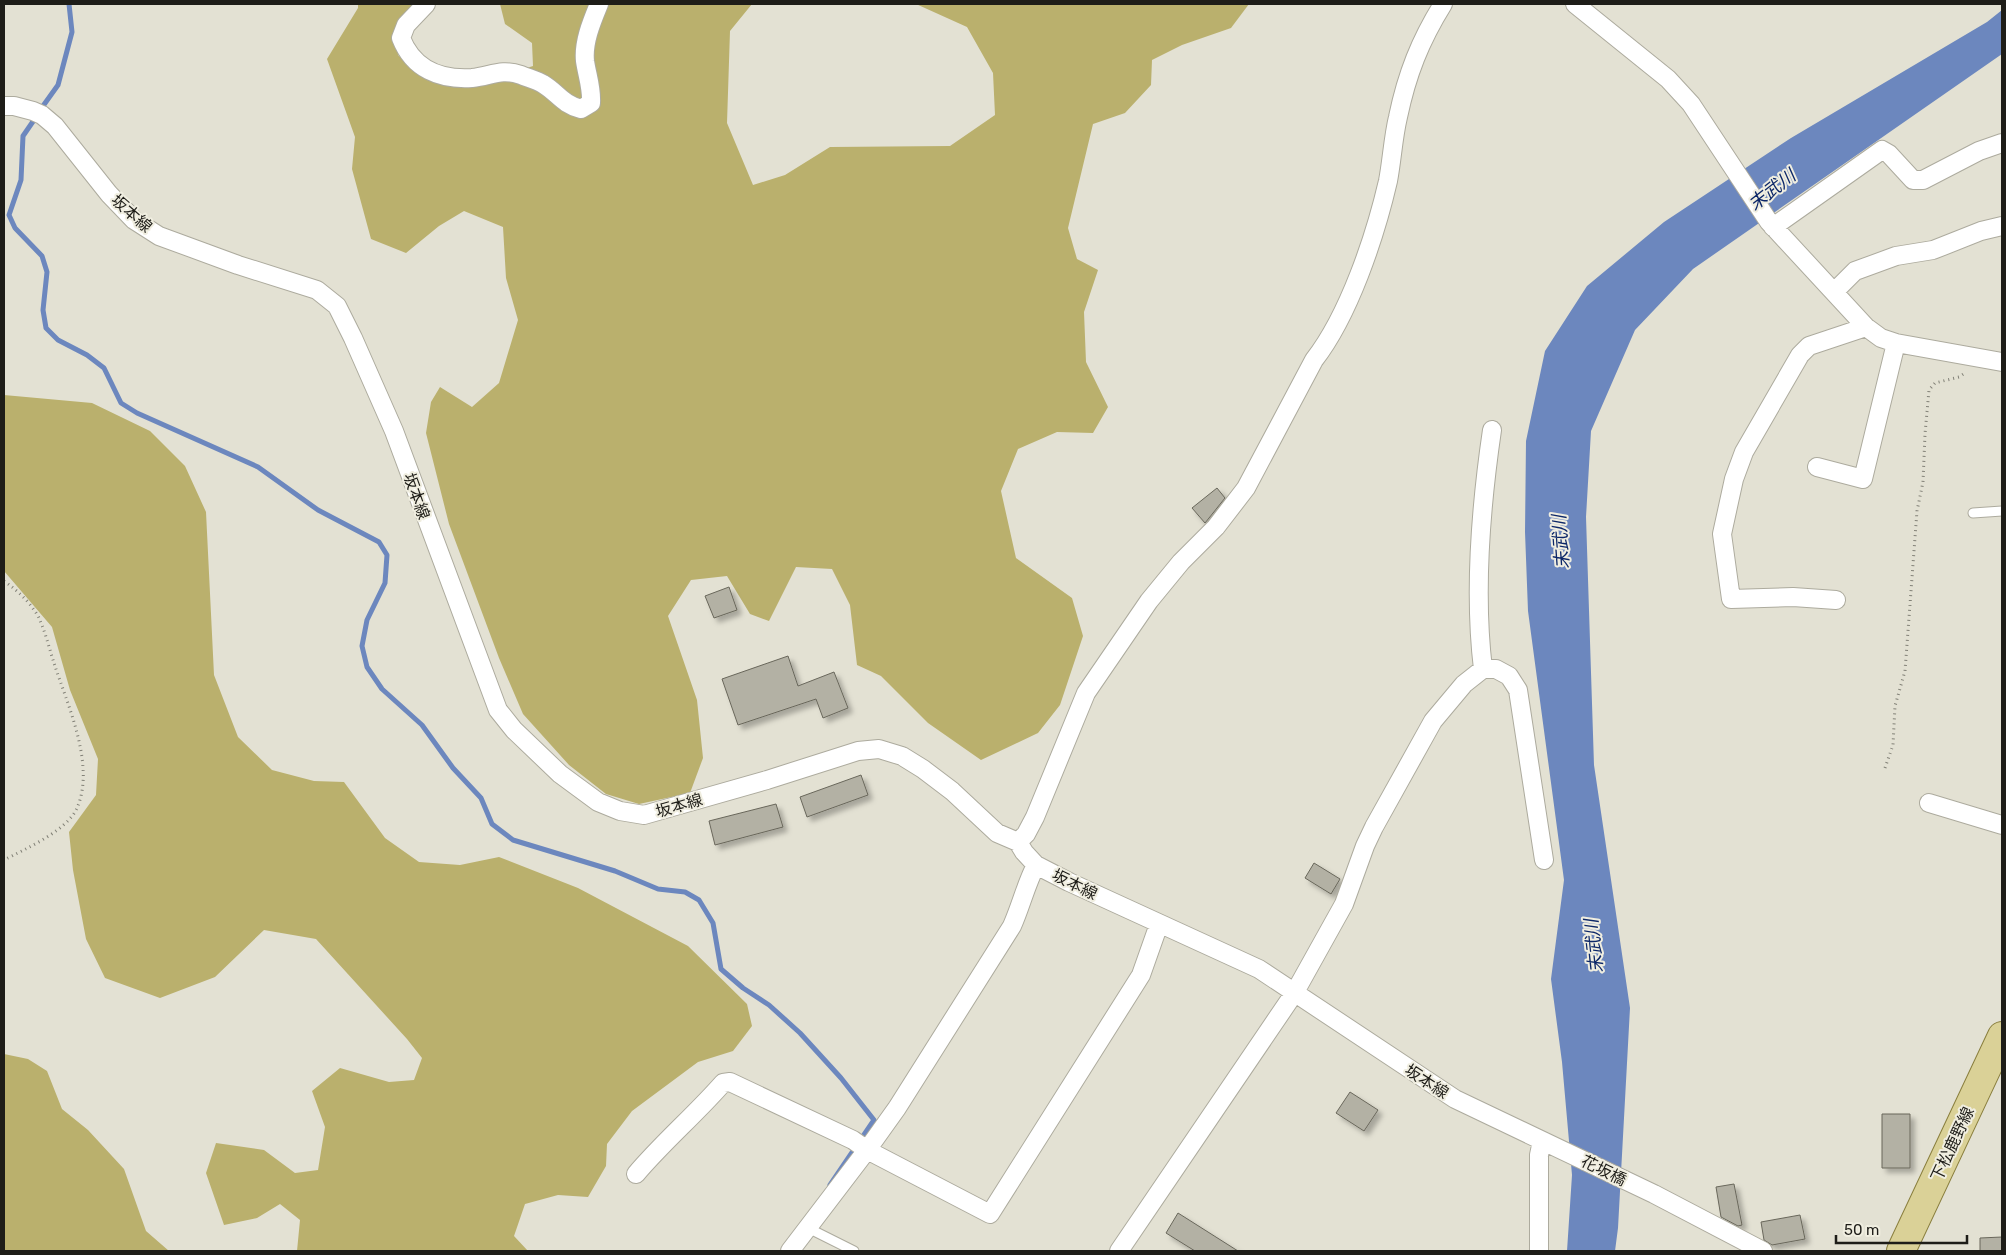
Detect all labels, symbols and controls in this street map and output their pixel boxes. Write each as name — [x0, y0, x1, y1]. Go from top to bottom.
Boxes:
water label: 末武川 — [1744, 163, 1802, 215]
street label: 坂本線 — [107, 190, 156, 236]
street label: 坂本線 — [399, 470, 434, 522]
water label: 末武川 — [1548, 512, 1574, 570]
street label: 坂本線 — [653, 790, 705, 821]
street label: 坂本線 — [1049, 865, 1101, 904]
water label: 末武川 — [1580, 916, 1608, 974]
street label: 坂本線 — [1401, 1060, 1452, 1102]
street label: 下松鹿野線 — [1927, 1104, 1978, 1184]
street label: 花坂橋 — [1578, 1151, 1630, 1190]
scale bar — [1836, 1212, 1967, 1244]
text: 50 m — [1844, 1221, 1879, 1239]

